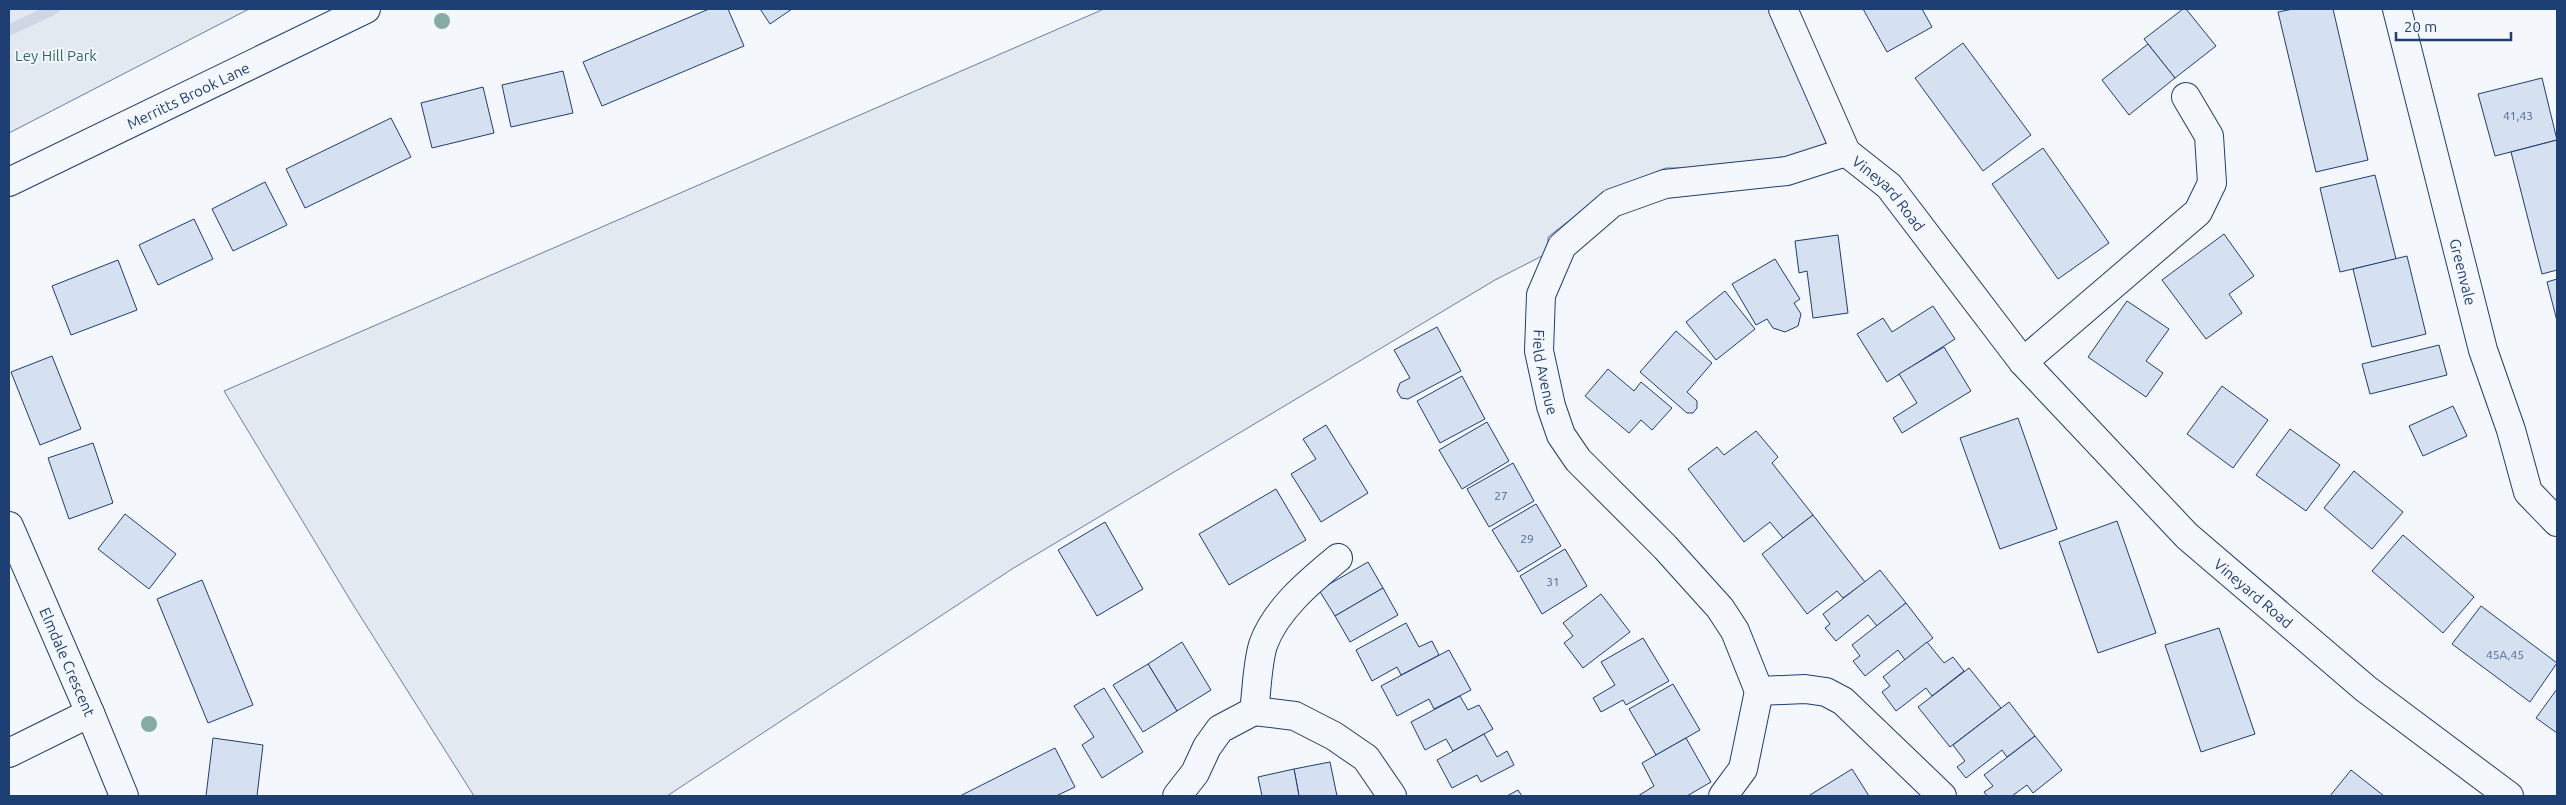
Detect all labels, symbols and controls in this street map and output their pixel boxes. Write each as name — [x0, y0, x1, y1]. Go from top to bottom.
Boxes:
scale bar — [2396, 10, 2511, 42]
text: 20 m — [2404, 18, 2437, 35]
park label: Ley Hill Park — [15, 47, 97, 64]
street label: Merritts Brook Lane — [124, 58, 252, 132]
house number: 41,43 — [2503, 109, 2533, 122]
street label: Vineyard Road — [1849, 152, 1928, 234]
street label: Greenvale — [2447, 237, 2480, 307]
street label: Field Avenue — [1530, 329, 1562, 417]
house number: 27 — [1494, 489, 1508, 502]
house number: 29 — [1520, 532, 1534, 545]
street label: Vineyard Road — [2211, 555, 2296, 631]
house number: 31 — [1546, 575, 1560, 588]
street label: Elmdale Crescent — [37, 605, 99, 719]
house number: 45A,45 — [2486, 648, 2524, 661]

